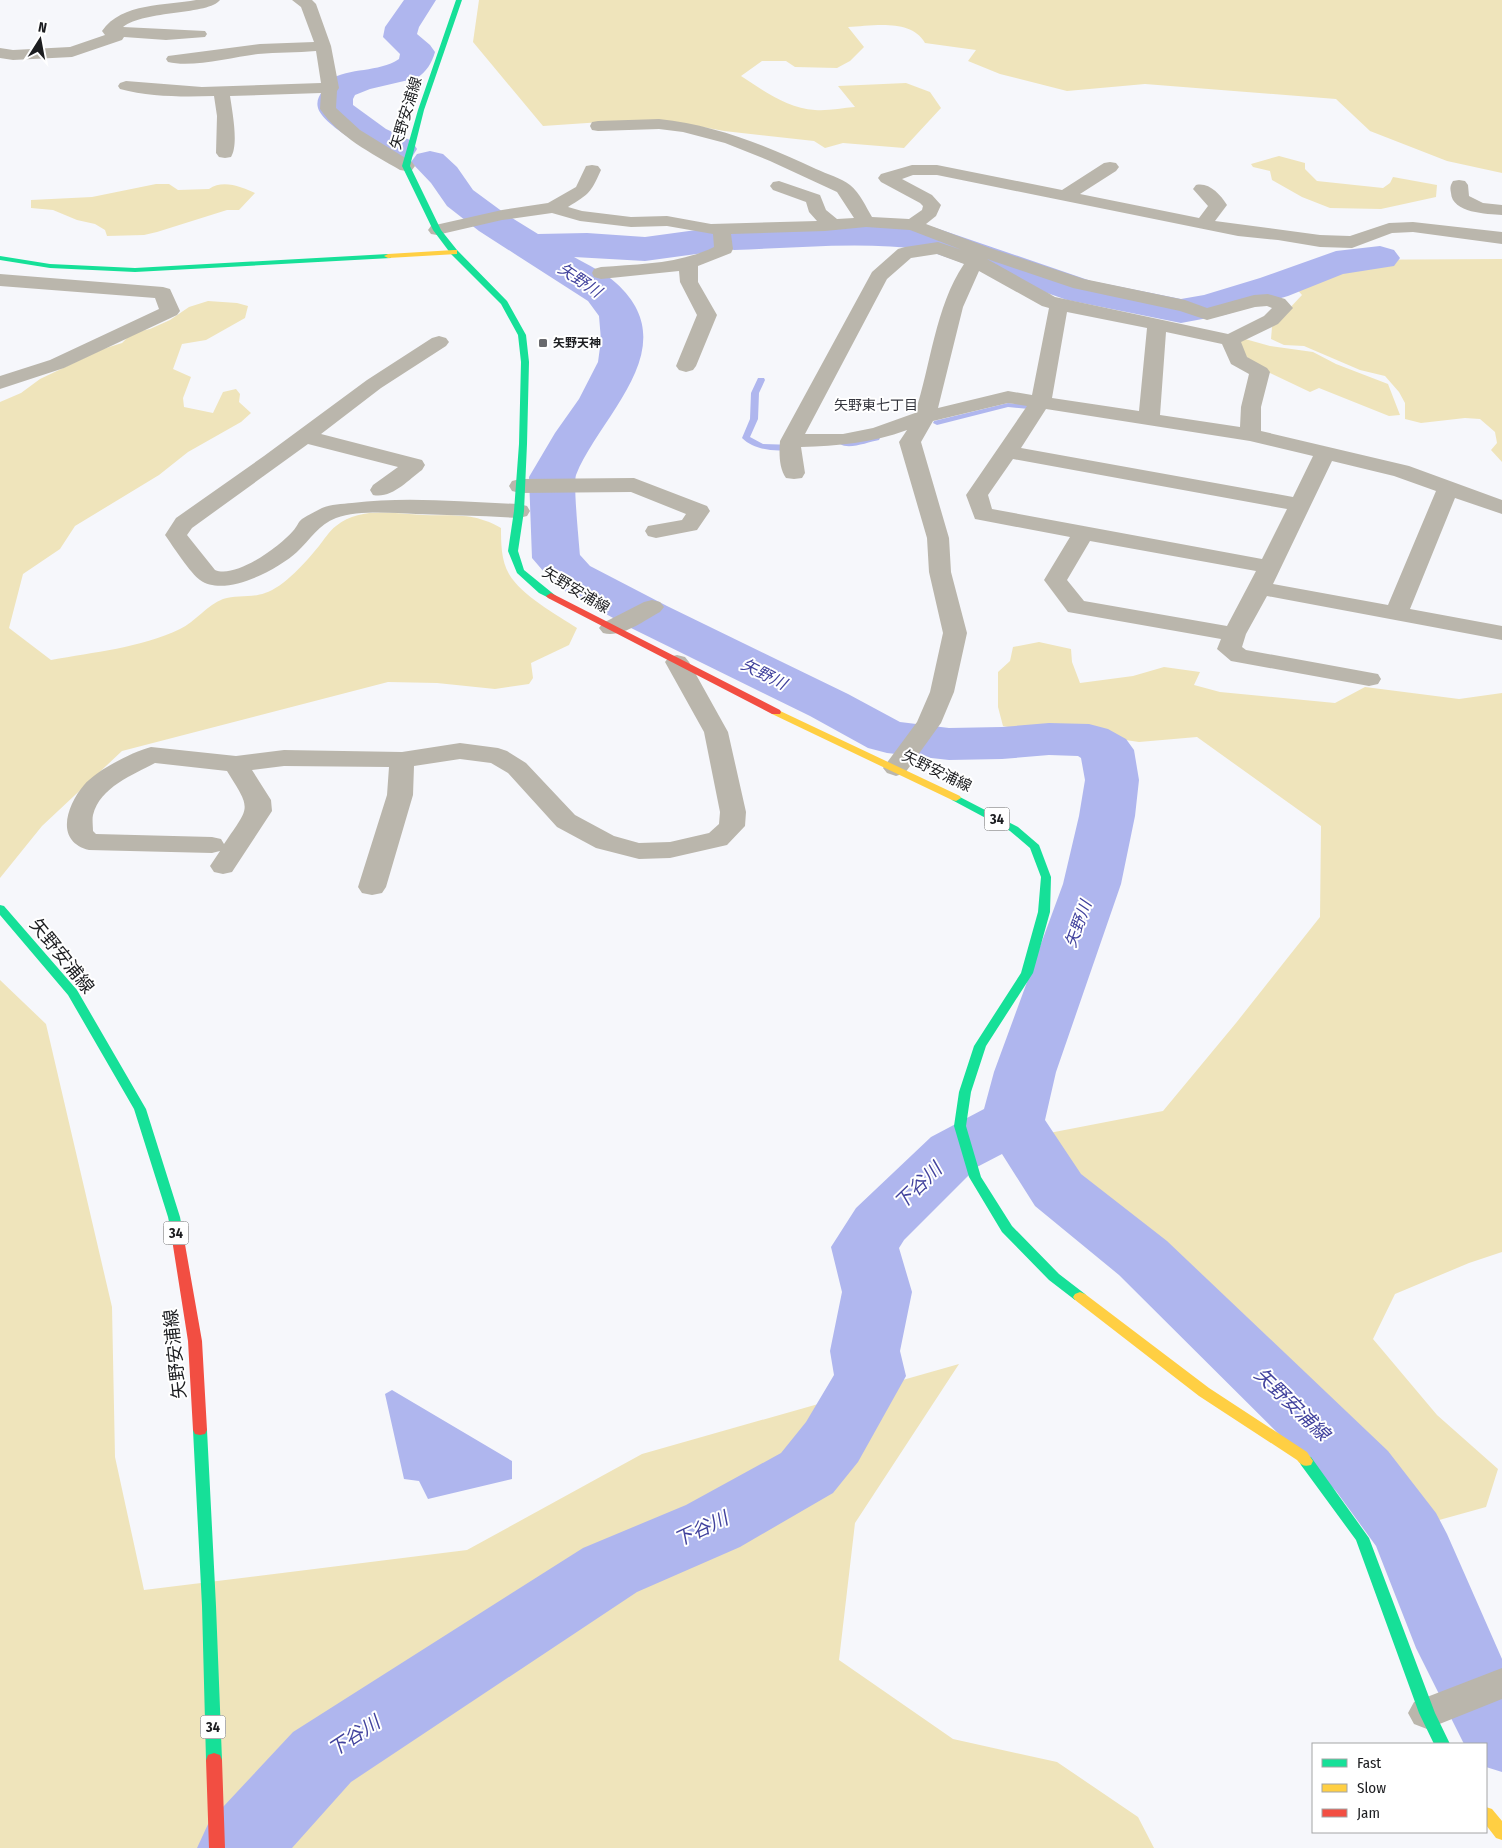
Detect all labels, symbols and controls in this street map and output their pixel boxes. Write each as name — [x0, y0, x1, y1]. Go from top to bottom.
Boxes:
north arrow — [15, 15, 65, 65]
text: N — [37, 19, 48, 37]
street label: 矢野安浦線 — [386, 74, 426, 152]
water label: 矢野川 — [555, 259, 607, 302]
place label: 矢野天神 — [553, 336, 601, 350]
marker: 矢野天神 — [537, 337, 549, 349]
district label: 矢野東七丁目 — [834, 397, 918, 414]
street label: 矢野安浦線 — [539, 563, 613, 617]
water label: 矢野川 — [738, 655, 791, 694]
street label: 矢野安浦線 — [899, 746, 975, 796]
road number: 34 — [984, 808, 1010, 831]
water label: 矢野川 — [1061, 896, 1096, 950]
street label: 矢野安浦線 — [25, 914, 99, 998]
water label: 下谷川 — [890, 1157, 948, 1214]
road number: 34 — [164, 1222, 188, 1244]
street label: 矢野安浦線 — [159, 1308, 191, 1400]
water label: 矢野安浦線 — [1250, 1363, 1336, 1447]
water label: 下谷川 — [670, 1506, 733, 1551]
water label: 下谷川 — [324, 1710, 386, 1761]
road number: 34 — [200, 1715, 226, 1738]
legend — [1312, 1743, 1487, 1833]
text: Fast — [1357, 1754, 1381, 1772]
text: Slow — [1357, 1779, 1386, 1797]
text: Jam — [1357, 1804, 1380, 1822]

